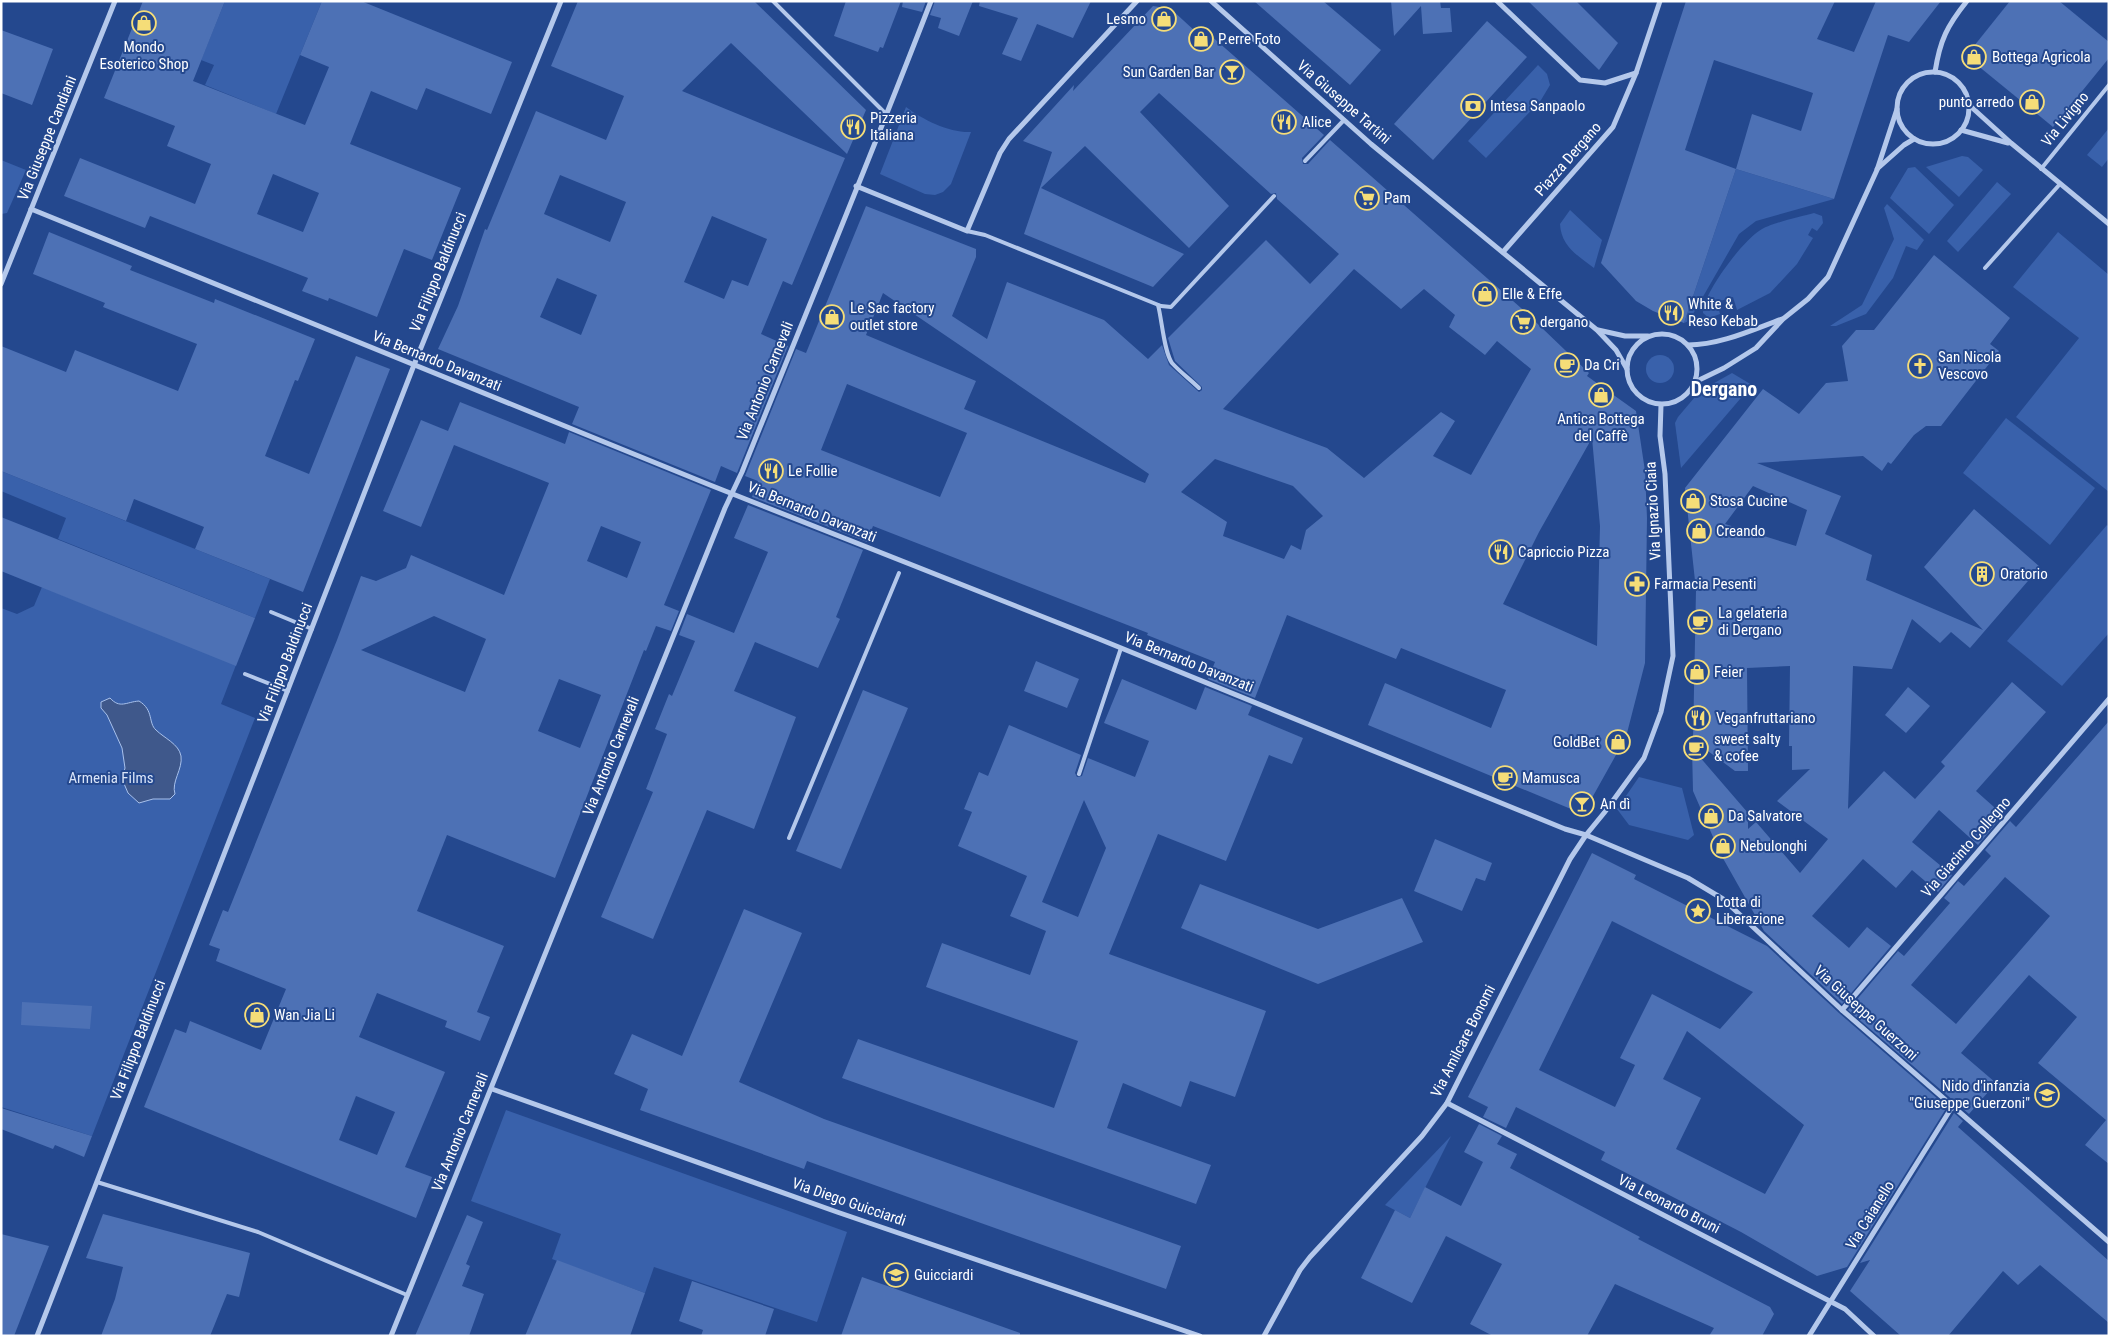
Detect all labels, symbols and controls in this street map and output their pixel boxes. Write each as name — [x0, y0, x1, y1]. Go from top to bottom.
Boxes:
shop icon: Lesmo — [1151, 6, 1177, 32]
shop icon: Mondo Esoterico Shop — [131, 10, 157, 36]
place label: Lesmo — [1106, 10, 1146, 28]
shop icon: P.erre Foto — [1188, 26, 1214, 52]
place label: P.erre Foto — [1218, 30, 1281, 48]
place label: Mondo Esoterico Shop — [99, 38, 189, 73]
shop icon: Bottega Agricola — [1961, 44, 1987, 70]
place label: Bottega Agricola — [1992, 48, 2091, 66]
street label: Via Giuseppe Tartini — [1293, 56, 1395, 148]
bar icon: Sun Garden Bar — [1219, 59, 1245, 85]
place label: Sun Garden Bar — [1123, 63, 1214, 81]
street label: Via Giuseppe Candiani — [14, 73, 80, 203]
street label: Via Livigno — [2038, 88, 2092, 150]
shop icon: punto arredo — [2019, 89, 2045, 115]
bank icon: Intesa Sanpaolo — [1460, 93, 1486, 119]
place label: punto arredo — [1939, 93, 2014, 111]
place label: Intesa Sanpaolo — [1490, 97, 1585, 115]
place label: Pizzeria Italiana — [870, 109, 917, 144]
restaurant icon: Alice — [1271, 109, 1297, 135]
place label: Alice — [1302, 113, 1332, 131]
restaurant icon: Pizzeria Italiana — [840, 114, 866, 140]
street label: Piazza Dergano — [1531, 118, 1605, 200]
supermarket icon: Pam — [1354, 185, 1380, 211]
place label: Pam — [1384, 189, 1411, 207]
street label: Via Filippo Baldinucci — [406, 210, 470, 334]
shop icon: Elle & Effe — [1472, 281, 1498, 307]
place label: Elle & Effe — [1502, 285, 1562, 303]
place label: White & Reso Kebab — [1688, 295, 1758, 330]
place label: Le Sac factory outlet store — [850, 299, 935, 334]
restaurant icon: White & Reso Kebab — [1658, 300, 1684, 326]
shop icon: Le Sac factory outlet store — [819, 304, 845, 330]
supermarket icon: dergano — [1510, 309, 1536, 335]
place label: dergano — [1540, 313, 1588, 331]
street label: Via Antonio Carnevali — [733, 319, 797, 443]
street label: Via Bernardo Davanzati — [370, 327, 504, 395]
place label: San Nicola Vescovo — [1938, 348, 2002, 383]
cafe icon: Da Cri — [1554, 352, 1580, 378]
church icon: San Nicola Vescovo — [1907, 353, 1933, 379]
place label: Da Cri — [1584, 356, 1620, 374]
district label: Dergano — [1691, 377, 1757, 401]
shop icon: Antica Bottega del Caffè — [1588, 382, 1614, 408]
place label: Antica Bottega del Caffè — [1557, 410, 1645, 445]
restaurant icon: Le Follie — [758, 458, 784, 484]
street label: Via Ignazio Ciaia — [1641, 461, 1665, 561]
place label: Le Follie — [788, 462, 838, 480]
street label: Via Bernardo Davanzati — [745, 478, 879, 546]
shop icon: Stosa Cucine — [1680, 488, 1706, 514]
place label: Stosa Cucine — [1710, 492, 1788, 510]
shop icon: Creando — [1686, 518, 1712, 544]
place label: Creando — [1716, 522, 1765, 540]
restaurant icon: Capriccio Pizza — [1488, 539, 1514, 565]
place label: Capriccio Pizza — [1518, 543, 1609, 561]
building icon: Oratorio — [1969, 561, 1995, 587]
place label: Oratorio — [2000, 565, 2048, 583]
pharmacy icon: Farmacia Pesenti — [1624, 571, 1650, 597]
place label: Farmacia Pesenti — [1654, 575, 1756, 593]
street label: Via Filippo Baldinucci — [254, 600, 316, 726]
place label: La gelateria di Dergano — [1718, 604, 1788, 639]
cafe icon: La gelateria di Dergano — [1687, 609, 1713, 635]
street label: Via Bernardo Davanzati — [1122, 628, 1256, 696]
shop icon: Feier — [1684, 659, 1710, 685]
place label: Feier — [1714, 663, 1744, 681]
street label: Via Antonio Carnevali — [579, 694, 643, 818]
restaurant icon: Veganfruttariano — [1685, 705, 1711, 731]
place label: Veganfruttariano — [1716, 709, 1816, 727]
shop icon: GoldBet — [1605, 729, 1631, 755]
place label: sweet salty & cofee — [1714, 730, 1781, 765]
place label: GoldBet — [1553, 733, 1600, 751]
cafe icon: sweet salty & cofee — [1683, 735, 1709, 761]
cafe icon: Mamusca — [1492, 765, 1518, 791]
park label: Armenia Films — [68, 769, 154, 787]
place label: Mamusca — [1522, 769, 1580, 787]
bar icon: An dì — [1569, 791, 1595, 817]
street label: Via Giacinto Collegno — [1918, 793, 2014, 901]
place label: An dì — [1600, 795, 1630, 813]
shop icon: Da Salvatore — [1698, 803, 1724, 829]
place label: Da Salvatore — [1728, 807, 1802, 825]
shop icon: Nebulonghi — [1710, 833, 1736, 859]
place label: Nebulonghi — [1740, 837, 1807, 855]
place label: Lotta di Liberazione — [1716, 893, 1784, 928]
place icon: Lotta di Liberazione — [1685, 898, 1711, 924]
street label: Via Giuseppe Guerzoni — [1810, 962, 1922, 1064]
street label: Via Filippo Baldinucci — [107, 977, 169, 1103]
street label: Via Amilcare Bonomi — [1427, 982, 1499, 1100]
shop icon: Wan Jia Li — [244, 1002, 270, 1028]
place label: Wan Jia Li — [274, 1006, 335, 1024]
street label: Via Antonio Carnevali — [428, 1070, 492, 1194]
place label: Nido d'infanzia "Giuseppe Guerzoni" — [1909, 1077, 2030, 1112]
school or university icon: Nido d'infanzia "Giuseppe Guerzoni" — [2034, 1082, 2060, 1108]
street label: Via Leonardo Bruni — [1615, 1171, 1723, 1237]
street label: Via Diego Guicciardi — [790, 1174, 908, 1230]
street label: Via Caianello — [1842, 1177, 1898, 1253]
school or university icon: Guicciardi — [883, 1262, 909, 1288]
place label: Guicciardi — [914, 1266, 973, 1284]

